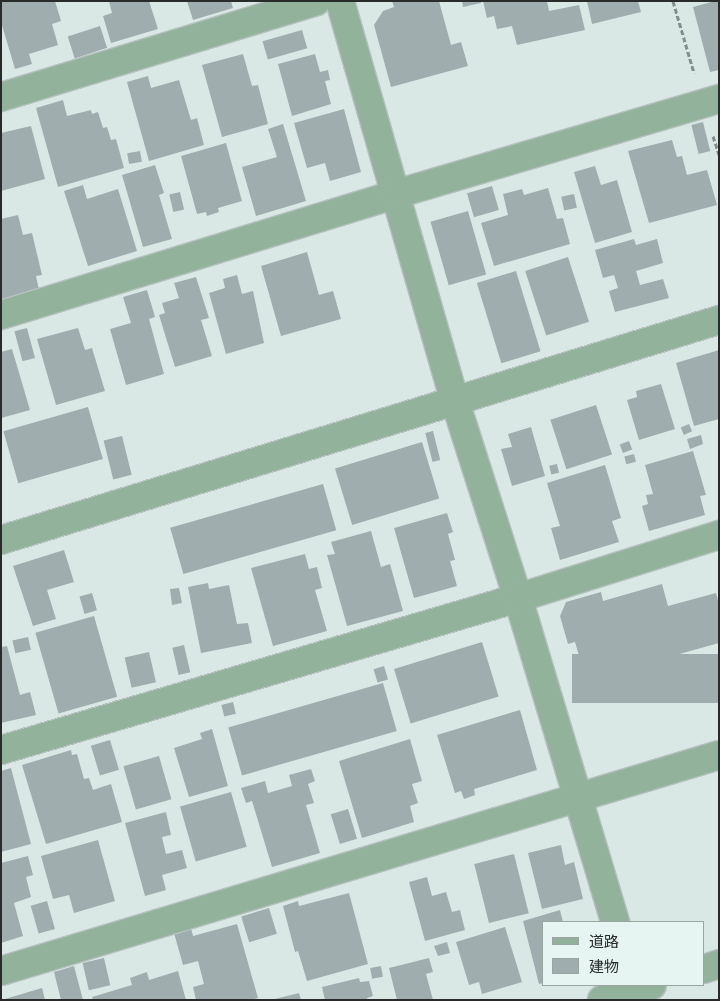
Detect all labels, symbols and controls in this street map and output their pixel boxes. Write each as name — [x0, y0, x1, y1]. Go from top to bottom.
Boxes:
legend — [542, 921, 705, 986]
text: 道路 — [589, 933, 619, 951]
text: 建物 — [589, 958, 619, 976]

